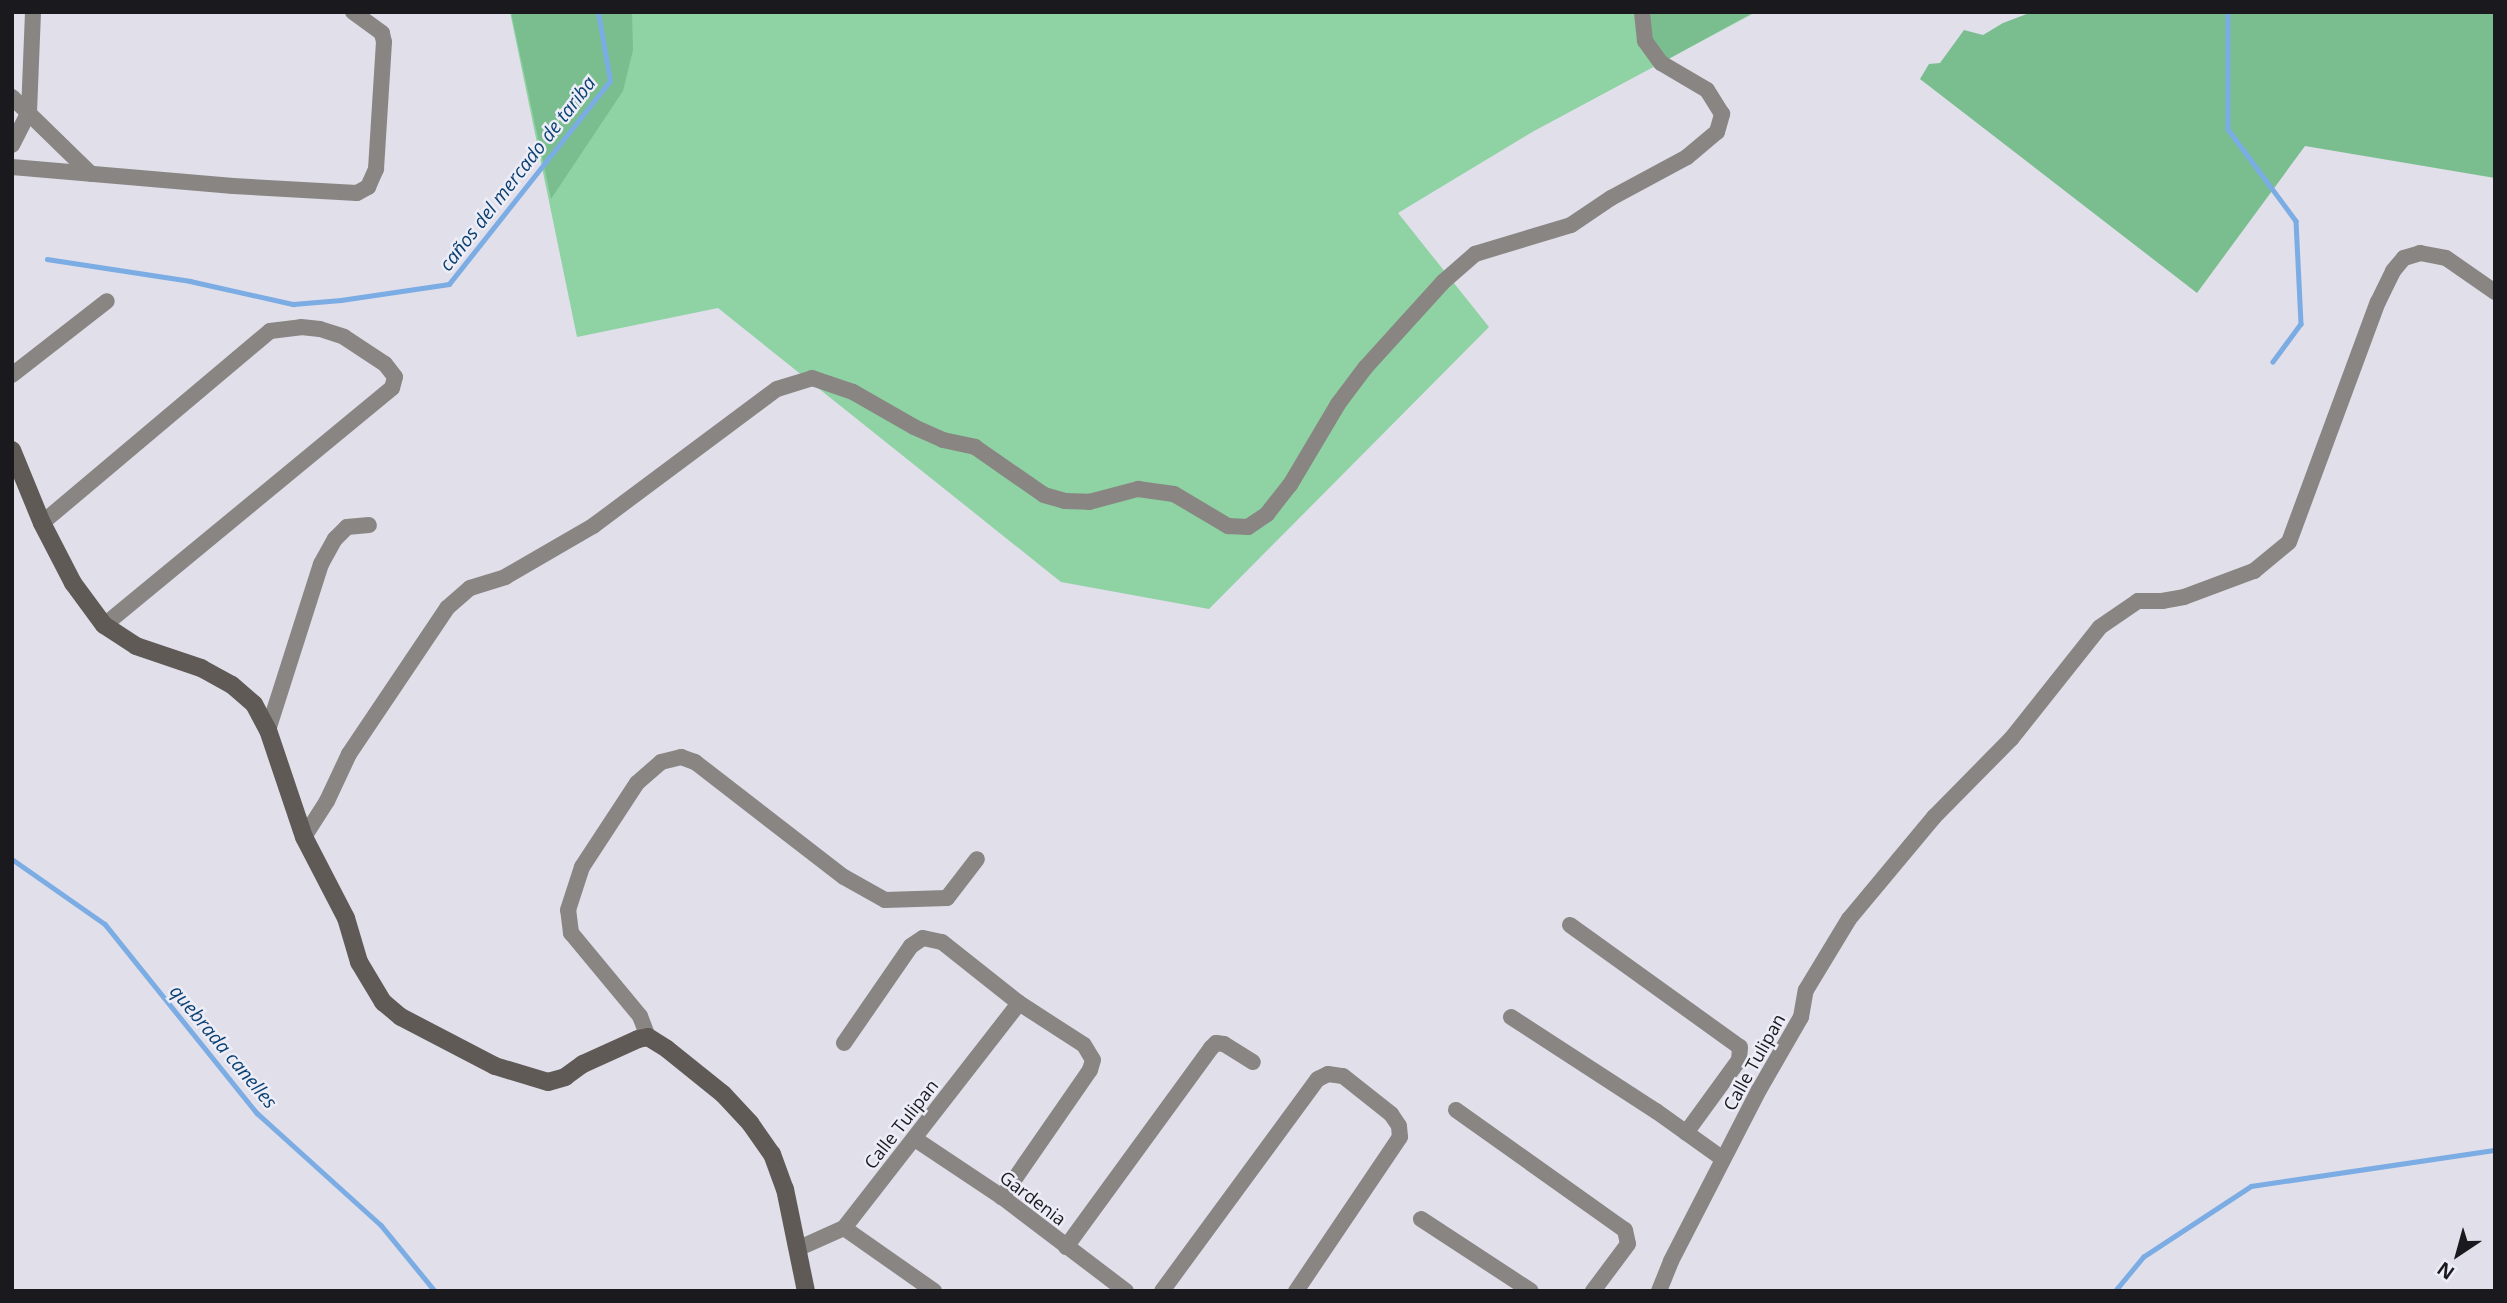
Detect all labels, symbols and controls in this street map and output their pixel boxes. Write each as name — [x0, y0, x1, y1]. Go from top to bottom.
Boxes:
water label: caños del mercado de tariba — [435, 72, 601, 276]
water label: quebrada canelles — [165, 981, 281, 1113]
street label: Calle Tulipan — [1719, 1010, 1789, 1114]
street label: Calle Tulipan — [859, 1075, 943, 1173]
street label: Gardenia — [996, 1166, 1070, 1230]
north arrow — [2423, 1219, 2493, 1289]
text: N — [2432, 1256, 2460, 1286]

